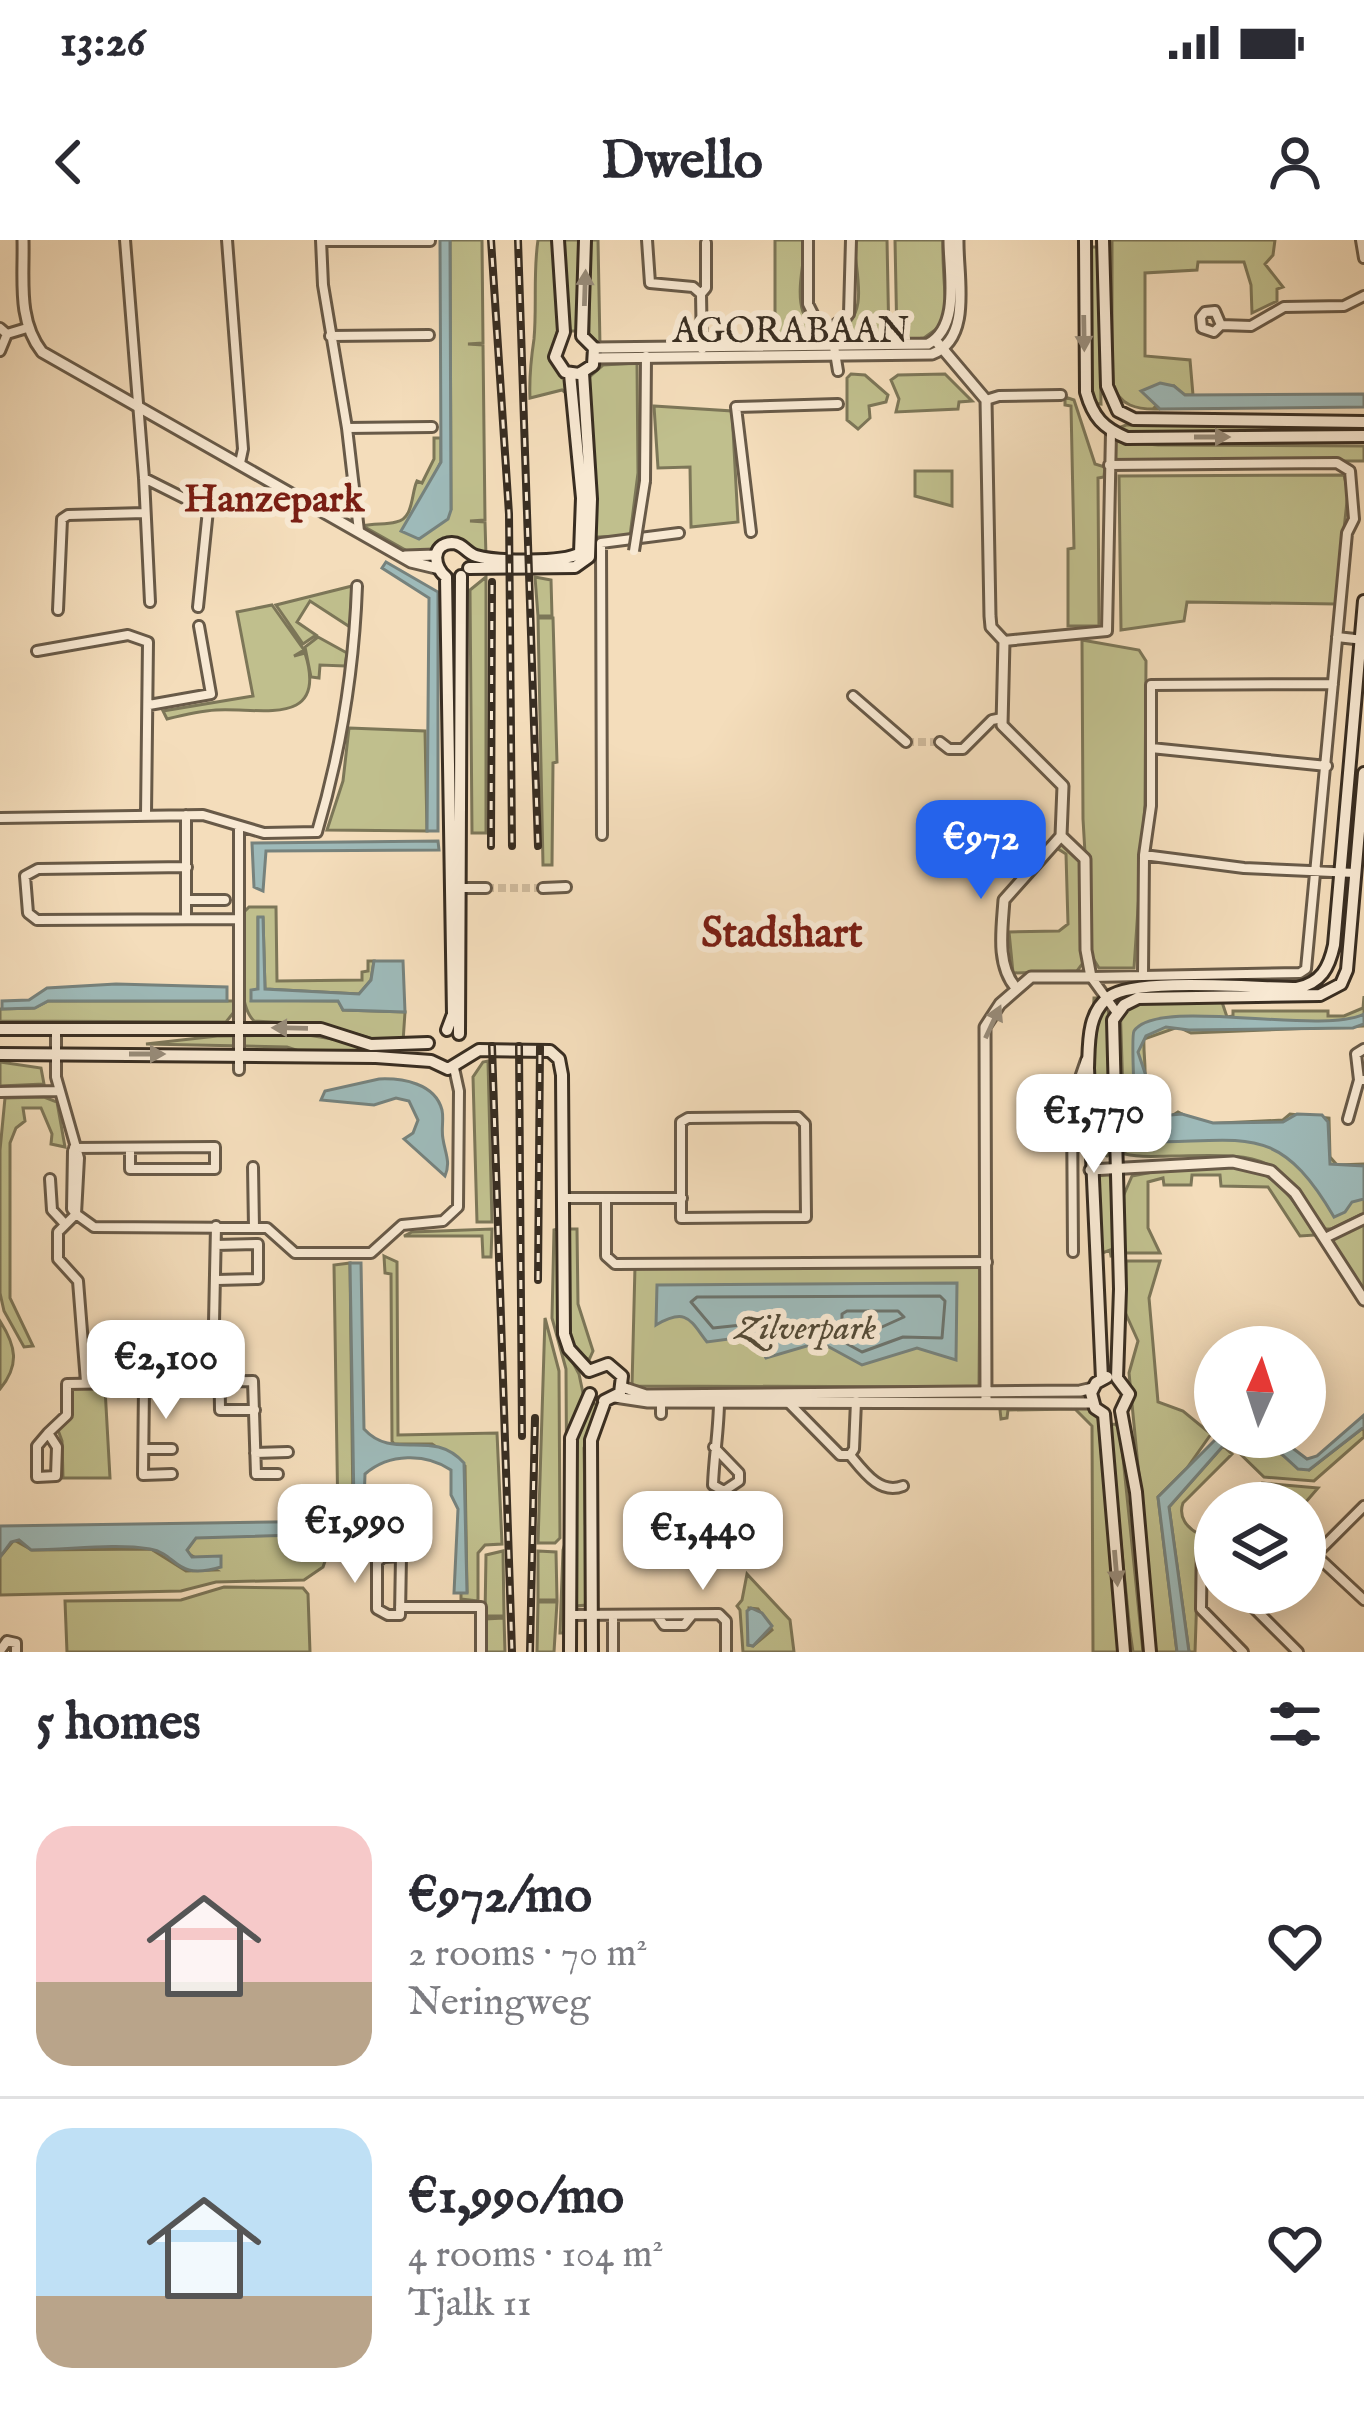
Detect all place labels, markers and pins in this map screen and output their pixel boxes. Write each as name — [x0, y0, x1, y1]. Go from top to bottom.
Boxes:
pin: €972 — [910, 800, 1052, 902]
pin: €1,770 — [996, 1074, 1192, 1176]
pin: €2,100 — [68, 1320, 264, 1422]
pin: €1,990 — [257, 1484, 453, 1586]
pin: €1,440 — [605, 1491, 801, 1593]

